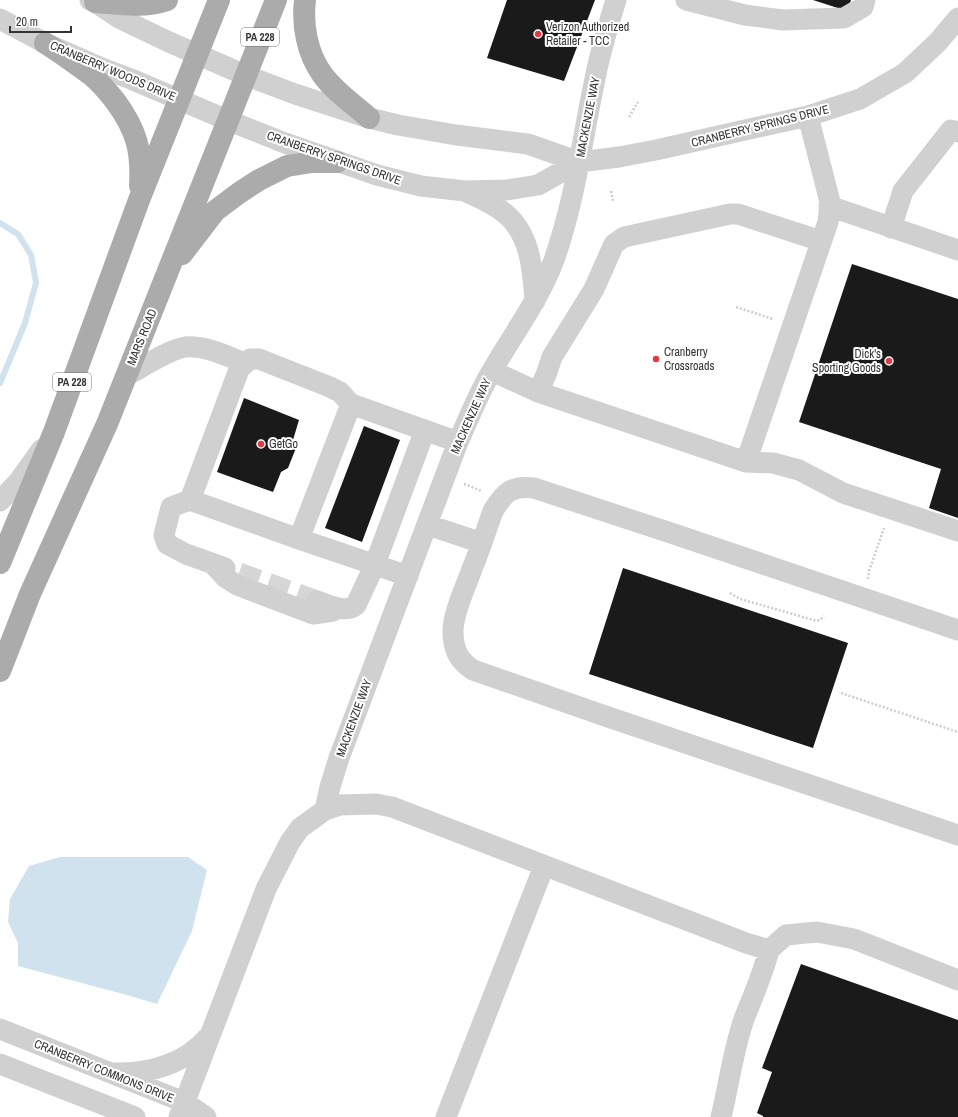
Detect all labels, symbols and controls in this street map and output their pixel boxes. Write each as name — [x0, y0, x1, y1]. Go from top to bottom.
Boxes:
scale bar — [10, 8, 71, 34]
text: 20 m — [16, 14, 38, 30]
place label: Verizon Authorized Retailer - TCC — [546, 19, 629, 49]
road number: PA 228 — [241, 28, 279, 46]
marker: Verizon Authorized Retailer - TCC — [533, 29, 543, 39]
street label: CRANBERRY WOODS DRIVE — [48, 37, 178, 105]
street label: MACKENZIE WAY — [572, 75, 604, 159]
street label: CRANBERRY SPRINGS DRIVE — [690, 101, 830, 151]
street label: CRANBERRY SPRINGS DRIVE — [265, 127, 403, 189]
street label: MARS ROAD — [123, 306, 161, 368]
place label: Cranberry Crossroads — [664, 344, 714, 374]
place label: Dick's Sporting Goods — [812, 346, 881, 376]
marker: Cranberry Crossroads — [651, 354, 661, 364]
marker: Dick's Sporting Goods — [884, 356, 894, 366]
road number: PA 228 — [53, 373, 91, 391]
street label: MACKENZIE WAY — [447, 375, 495, 456]
place label: GetGo — [269, 436, 298, 452]
marker: GetGo — [256, 439, 266, 449]
street label: MACKENZIE WAY — [333, 677, 376, 759]
street label: CRANBERRY COMMONS DRIVE — [32, 1036, 176, 1106]

